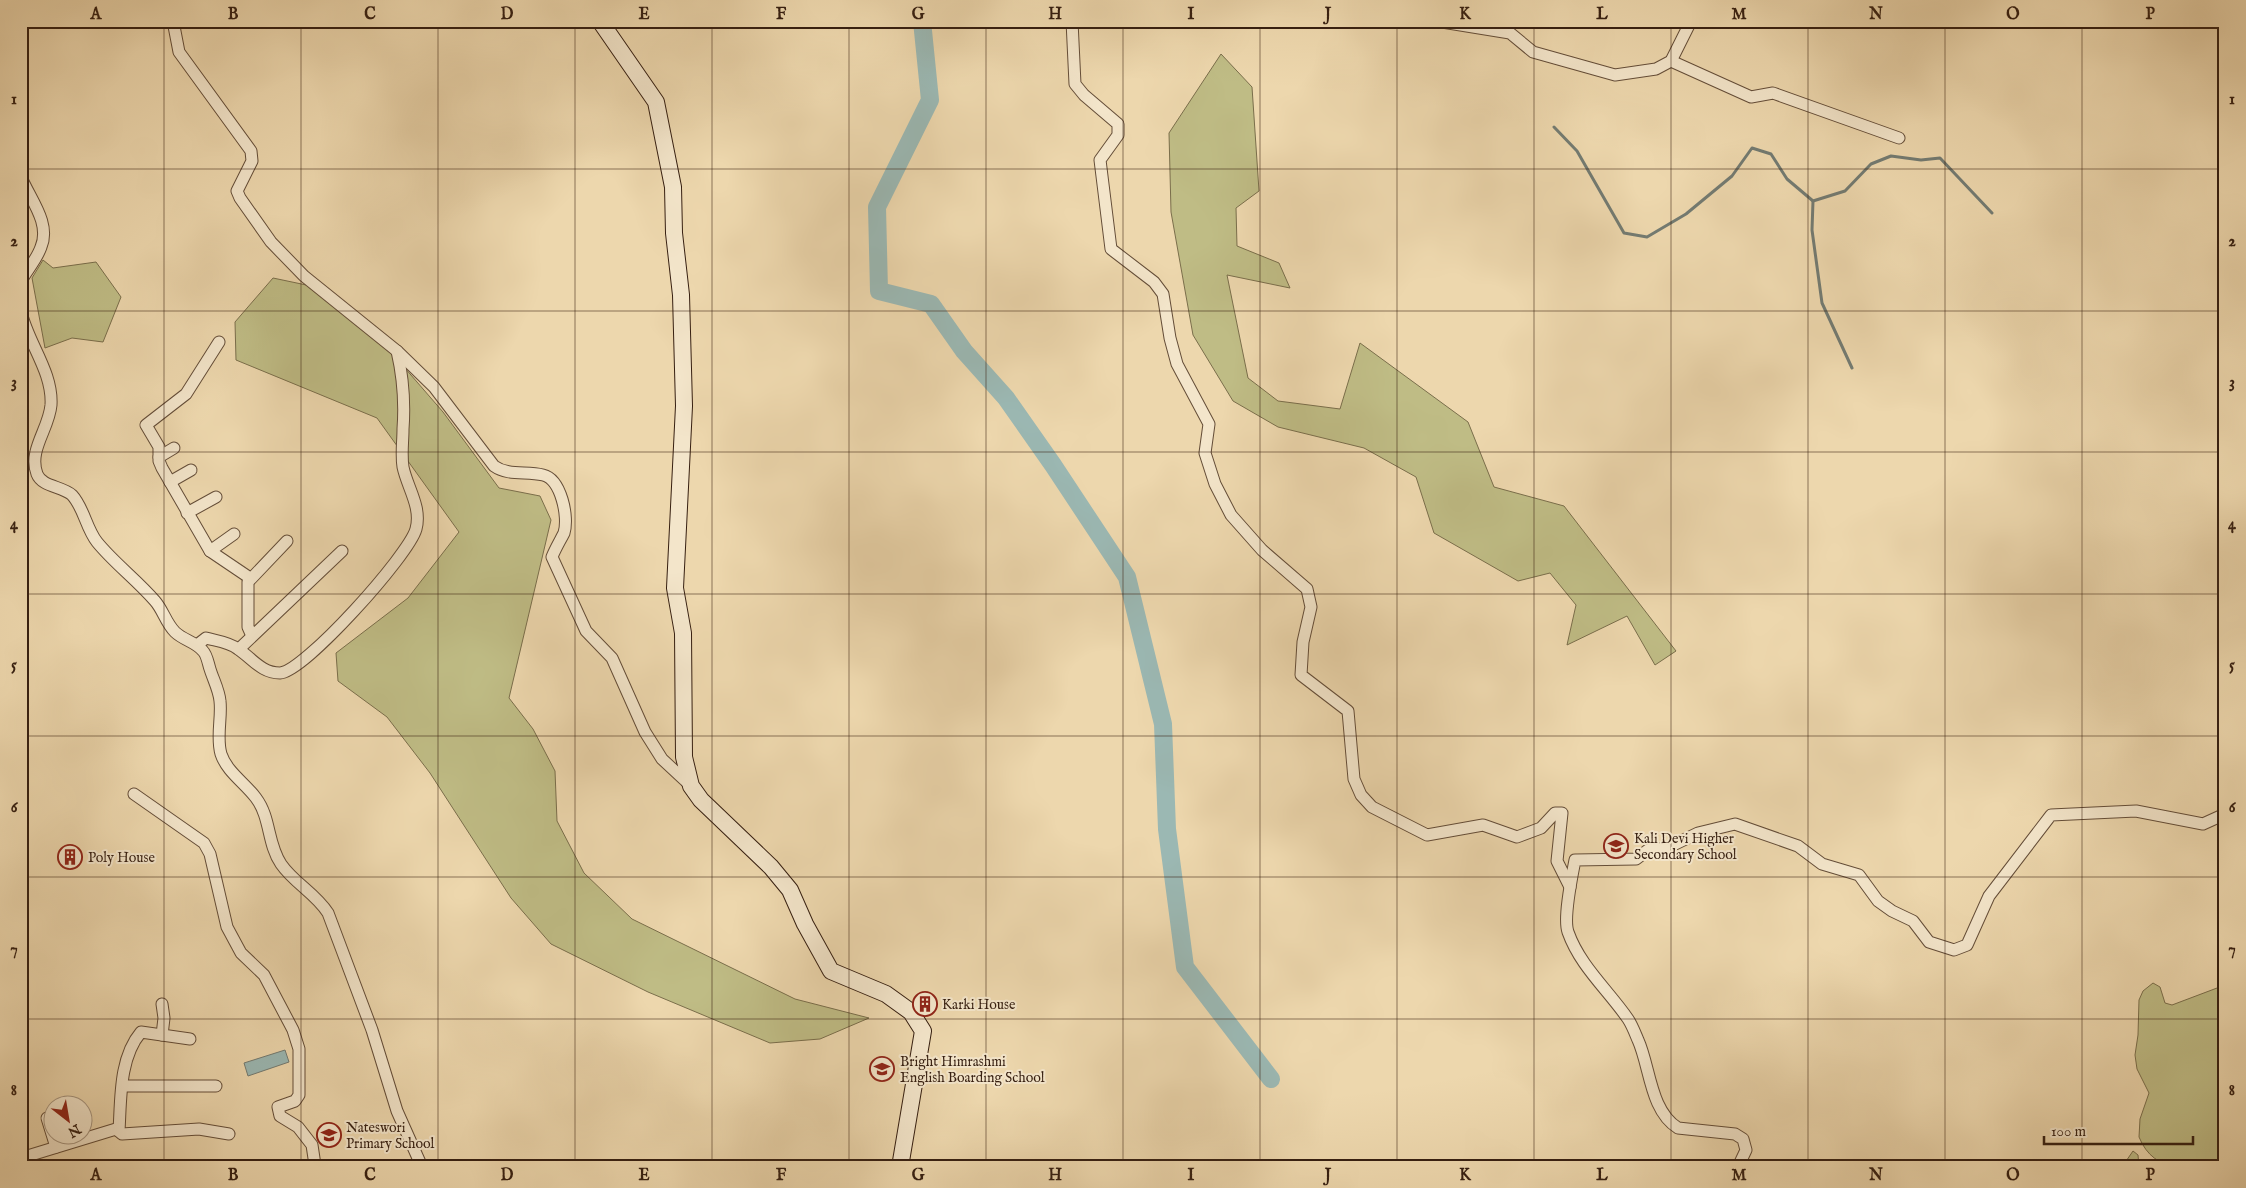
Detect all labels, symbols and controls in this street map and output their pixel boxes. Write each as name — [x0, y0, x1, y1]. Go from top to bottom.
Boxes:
text: A — [90, 5, 103, 25]
text: B — [228, 5, 239, 25]
text: C — [364, 5, 376, 25]
text: D — [501, 5, 514, 25]
text: E — [638, 5, 650, 25]
text: F — [776, 5, 787, 25]
text: G — [912, 5, 925, 25]
text: H — [1048, 5, 1062, 25]
text: I — [1188, 5, 1195, 25]
text: J — [1323, 5, 1332, 25]
text: K — [1459, 5, 1472, 25]
text: L — [1596, 5, 1608, 25]
text: M — [1731, 5, 1747, 25]
text: N — [1868, 5, 1883, 25]
text: O — [2006, 5, 2020, 25]
text: P — [2145, 5, 2155, 25]
text: 1 — [11, 90, 17, 110]
text: 1 — [2229, 90, 2235, 110]
text: 2 — [10, 232, 18, 252]
text: 2 — [2228, 232, 2236, 252]
text: 3 — [11, 373, 17, 393]
text: 3 — [2229, 373, 2235, 393]
text: 4 — [10, 515, 19, 535]
text: 4 — [2228, 515, 2237, 535]
text: 5 — [11, 656, 17, 676]
text: 5 — [2229, 656, 2235, 676]
text: 6 — [11, 798, 19, 818]
text: 6 — [2229, 798, 2237, 818]
place label: Kali Devi Higher Secondary School — [1634, 830, 1737, 864]
school or university icon: Kali Devi Higher Secondary School — [1603, 833, 1629, 859]
building icon: Poly House — [57, 844, 83, 870]
place label: Poly House — [88, 849, 155, 867]
text: 7 — [10, 940, 18, 960]
text: 7 — [2228, 940, 2236, 960]
building icon: Karki House — [912, 991, 938, 1017]
place label: Karki House — [942, 996, 1016, 1014]
place label: Bright Himrashmi English Boarding School — [900, 1053, 1045, 1087]
school or university icon: Bright Himrashmi English Boarding School — [869, 1056, 895, 1082]
text: 8 — [11, 1081, 17, 1101]
text: 8 — [2229, 1081, 2235, 1101]
north arrow — [42, 1096, 92, 1146]
scale bar — [2044, 1113, 2192, 1145]
text: N — [64, 1119, 85, 1141]
place label: Nateswori Primary School — [346, 1119, 435, 1153]
school or university icon: Nateswori Primary School — [316, 1122, 342, 1148]
text: 100 m — [2051, 1122, 2087, 1141]
text: A — [90, 1166, 103, 1186]
text: B — [228, 1166, 239, 1186]
text: C — [364, 1166, 376, 1186]
text: D — [501, 1166, 514, 1186]
text: E — [638, 1166, 650, 1186]
text: F — [776, 1166, 787, 1186]
text: G — [912, 1166, 925, 1186]
text: H — [1048, 1166, 1062, 1186]
text: I — [1188, 1166, 1195, 1186]
text: J — [1323, 1166, 1332, 1186]
text: K — [1459, 1166, 1472, 1186]
text: L — [1596, 1166, 1608, 1186]
text: M — [1731, 1166, 1747, 1186]
text: N — [1868, 1166, 1883, 1186]
text: O — [2006, 1166, 2020, 1186]
text: P — [2145, 1166, 2155, 1186]

